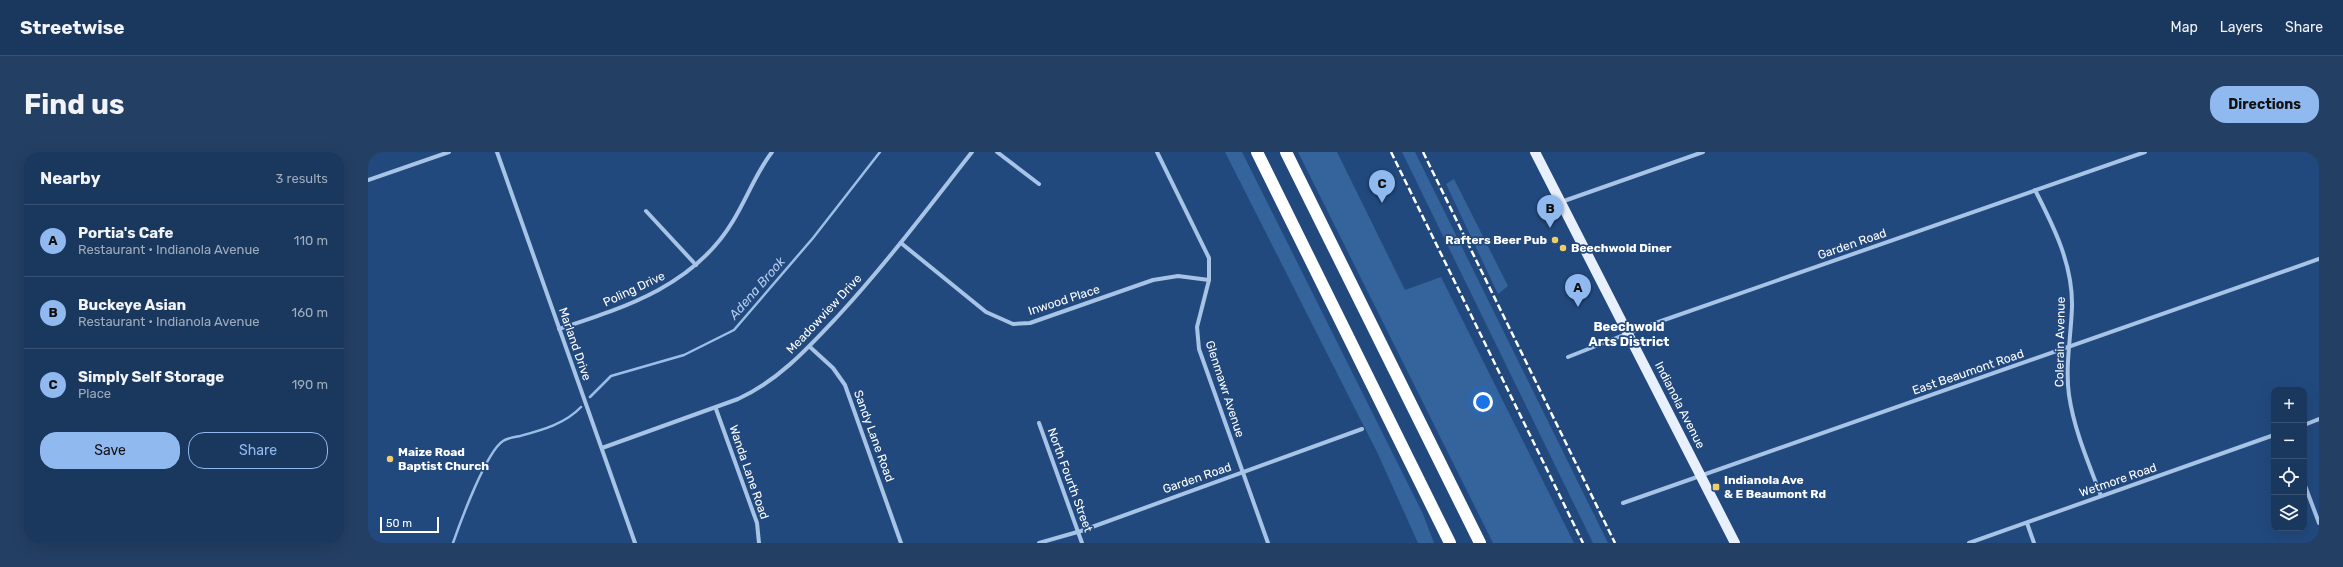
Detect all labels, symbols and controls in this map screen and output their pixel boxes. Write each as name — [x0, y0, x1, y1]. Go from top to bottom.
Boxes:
text: Streetwise — [20, 16, 125, 39]
text: Map — [2171, 19, 2198, 36]
text: Layers — [2220, 19, 2263, 36]
text: Share — [2285, 19, 2323, 36]
button: Directions — [2210, 86, 2319, 123]
text: Find us — [24, 88, 124, 121]
text: Nearby — [40, 168, 101, 188]
pin: C — [1369, 170, 1395, 203]
text: 3 results — [276, 171, 328, 186]
pin: B — [1537, 195, 1563, 228]
text: Portia's Cafe — [78, 224, 173, 242]
street label: Garden Road — [1816, 226, 1888, 262]
text: A — [48, 233, 58, 248]
text: 110 m — [294, 233, 328, 248]
place label: Rafters Beer Pub — [1445, 233, 1547, 247]
marker: Rafters Beer Pub — [1550, 235, 1560, 245]
place label: Beechwold Diner — [1571, 241, 1672, 255]
text: Restaurant · Indianola Avenue — [78, 242, 260, 257]
marker: Beechwold Diner — [1558, 243, 1568, 253]
water label: Adena Brook — [725, 254, 788, 323]
street label: Poling Drive — [601, 268, 667, 309]
street label: Meadowview Drive — [784, 271, 865, 357]
pin: A — [1565, 274, 1591, 307]
street label: Inwood Place — [1026, 282, 1102, 318]
text: Buckeye Asian — [78, 296, 186, 314]
street label: Colerain Avenue — [2052, 296, 2068, 387]
text: B — [48, 305, 58, 320]
text: 160 m — [292, 305, 328, 320]
street label: Marland Drive — [556, 306, 594, 383]
text: Restaurant · Indianola Avenue — [78, 314, 260, 329]
district label: Beechwold Arts District — [1589, 319, 1669, 349]
street label: Glenmawr Avenue — [1203, 339, 1247, 439]
street label: East Beaumont Road — [1910, 346, 2026, 398]
street label: Indianola Avenue — [1652, 359, 1708, 451]
text: Simply Self Storage — [78, 368, 224, 386]
text: C — [48, 377, 58, 392]
text: 190 m — [292, 377, 328, 392]
text: Place — [78, 386, 111, 401]
map controls — [2271, 387, 2307, 531]
button: + — [2271, 387, 2307, 423]
street label: Sandy Lane Road — [851, 388, 897, 484]
your location — [1473, 392, 1493, 412]
street label: Wanda Lane Road — [726, 423, 772, 521]
button: − — [2271, 423, 2307, 459]
street label: North Fourth Street — [1045, 426, 1095, 534]
button: Save — [40, 432, 180, 469]
button: Share — [188, 432, 328, 469]
place label: Maize Road Baptist Church — [398, 445, 489, 473]
marker: Maize Road Baptist Church — [385, 454, 395, 464]
button: locate — [2271, 459, 2307, 495]
street label: Garden Road — [1161, 460, 1233, 496]
street label: Wetmore Road — [2078, 460, 2158, 500]
place label: Indianola Ave & E Beaumont Rd — [1724, 473, 1826, 501]
marker: Indianola Ave & E Beaumont Rd — [1711, 482, 1721, 492]
button: layers — [2271, 495, 2307, 531]
scale bar — [380, 515, 439, 534]
text: 50 m — [386, 517, 412, 530]

